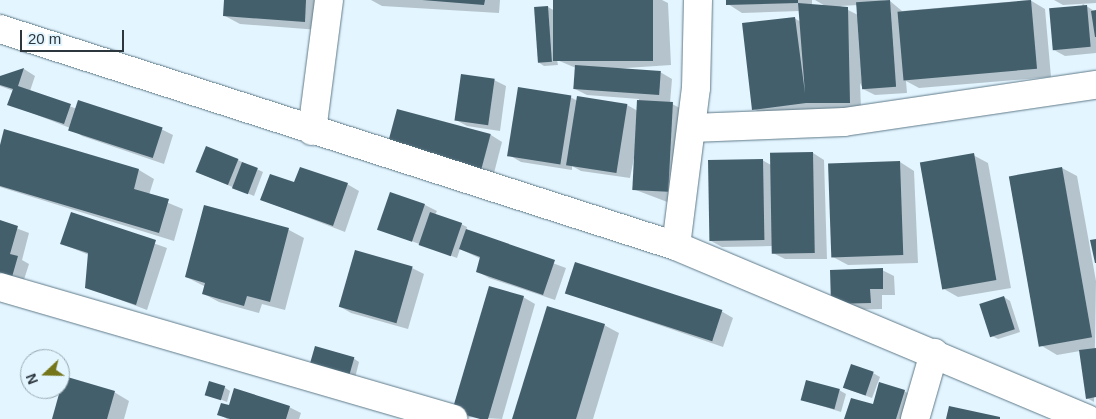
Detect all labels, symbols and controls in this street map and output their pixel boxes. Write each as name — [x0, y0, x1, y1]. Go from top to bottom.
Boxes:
scale bar — [22, 20, 126, 52]
text: 20 m — [28, 30, 61, 47]
north arrow — [20, 349, 70, 399]
text: N — [23, 371, 41, 387]

